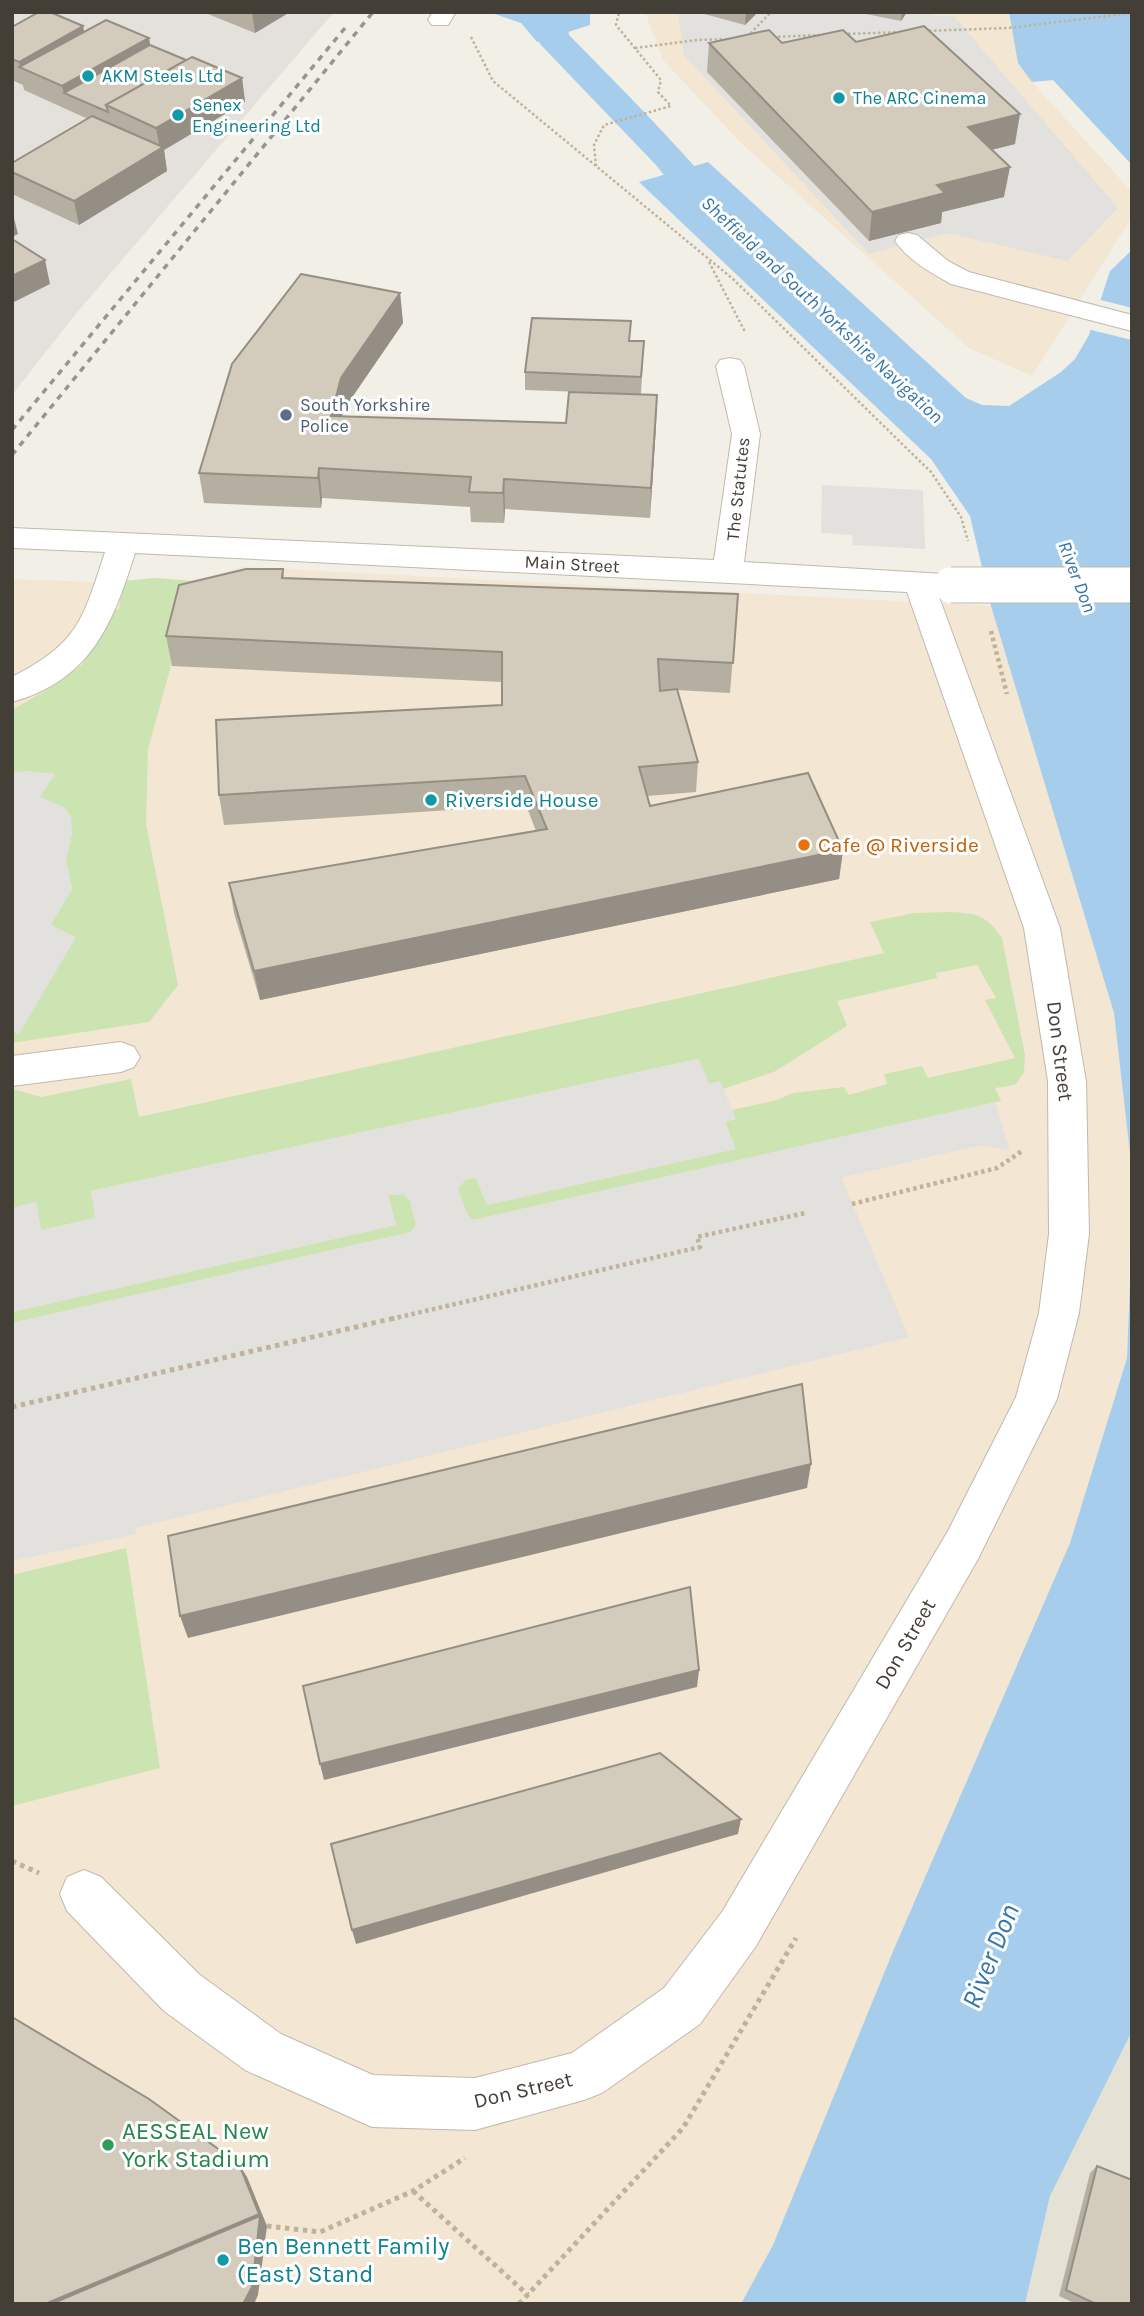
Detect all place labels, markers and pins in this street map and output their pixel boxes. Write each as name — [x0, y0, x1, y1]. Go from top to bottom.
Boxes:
place label: AKM Steels Ltd — [102, 65, 224, 87]
marker: AKM Steels Ltd — [80, 68, 96, 84]
place label: The ARC Cinema — [853, 87, 986, 109]
marker: The ARC Cinema — [831, 90, 847, 106]
place label: Senex Engineering Ltd — [192, 94, 321, 137]
marker: Senex Engineering Ltd — [170, 107, 186, 123]
place label: South Yorkshire Police — [300, 394, 430, 437]
marker: South Yorkshire Police — [278, 407, 294, 423]
place label: Riverside House — [445, 788, 599, 812]
marker: Riverside House — [423, 792, 439, 808]
place label: Cafe @ Riverside — [818, 833, 979, 857]
marker: Cafe @ Riverside — [796, 837, 812, 853]
place label: AESSEAL New York Stadium — [122, 2117, 270, 2173]
marker: AESSEAL New York Stadium — [100, 2137, 116, 2153]
place label: Ben Bennett Family (East) Stand — [237, 2232, 449, 2288]
marker: Ben Bennett Family (East) Stand — [215, 2252, 231, 2268]

